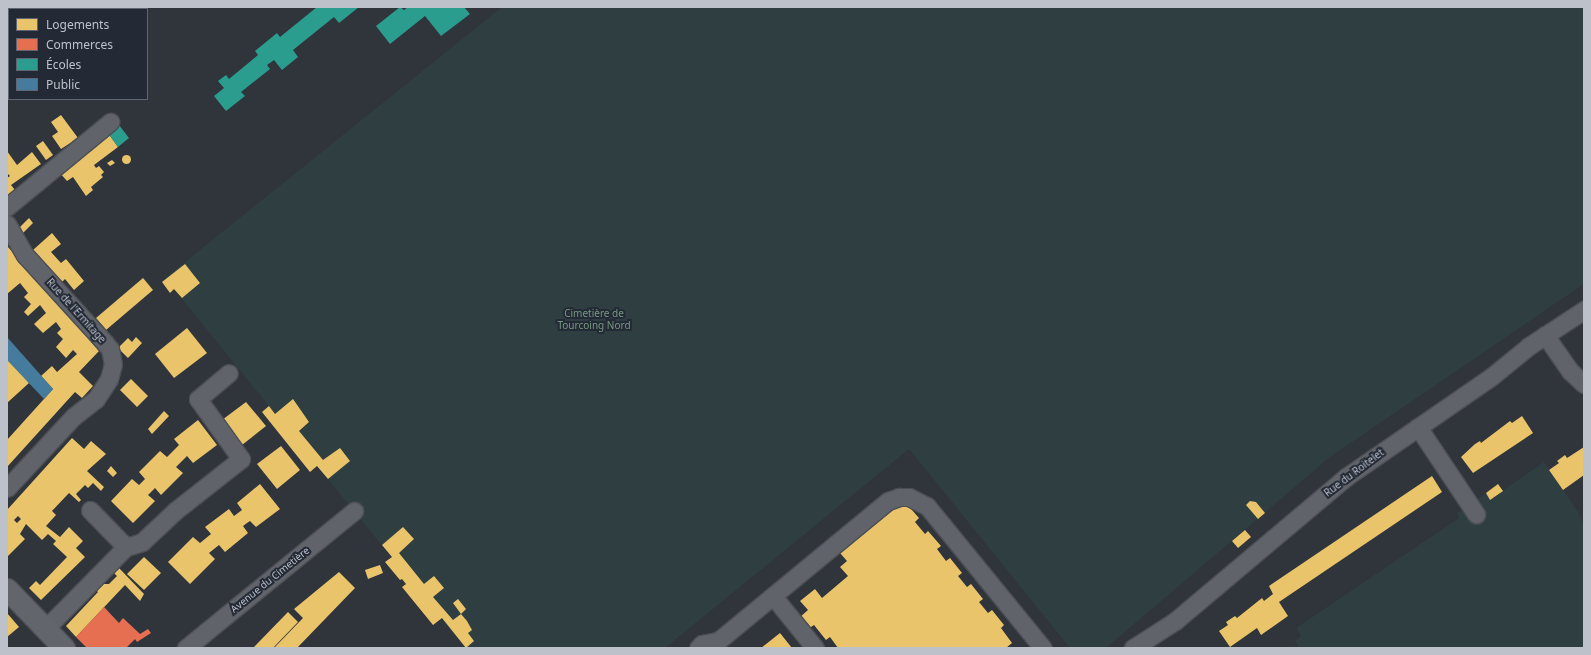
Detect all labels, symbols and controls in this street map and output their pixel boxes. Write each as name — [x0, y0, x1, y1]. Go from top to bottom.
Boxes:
legend — [8, 8, 148, 100]
text: Logements — [46, 16, 109, 33]
text: Commerces — [46, 36, 113, 53]
text: Écoles — [46, 56, 81, 73]
text: Public — [46, 76, 80, 93]
street label: Rue de l'Ermitage — [44, 276, 108, 346]
park label: Cimetière de Tourcoing Nord — [557, 307, 631, 330]
street label: Rue du Roitelet — [1322, 447, 1386, 499]
street label: Avenue du Cimetière — [228, 545, 312, 615]

